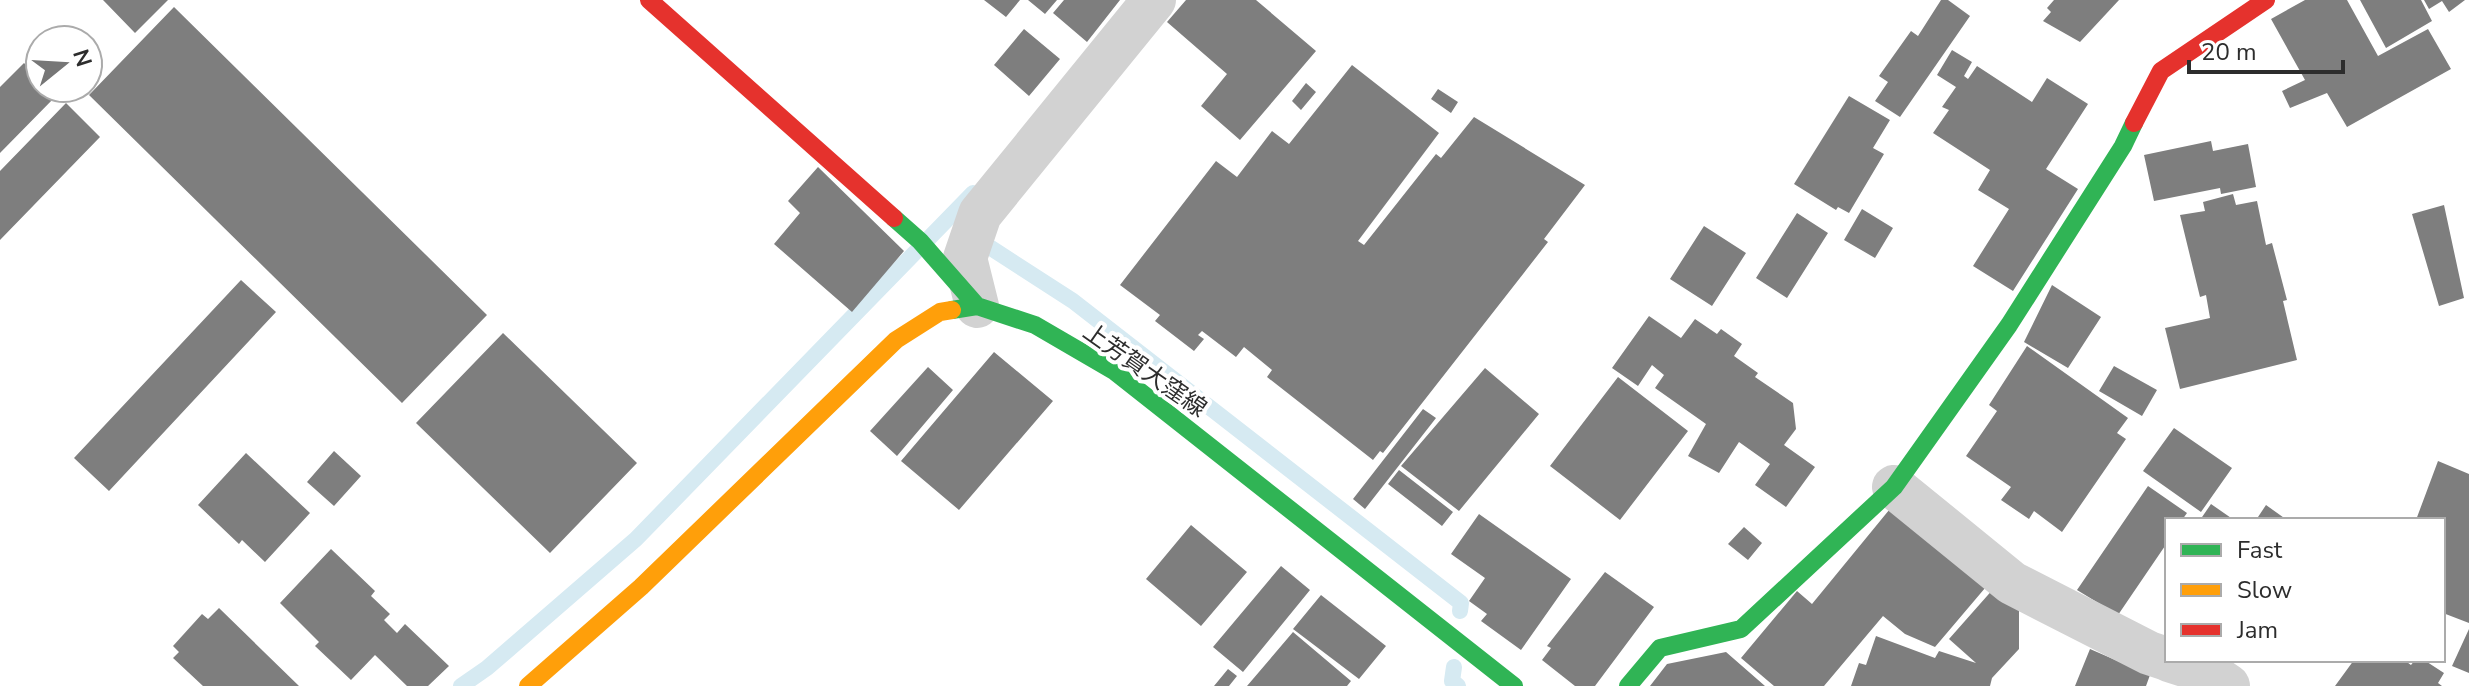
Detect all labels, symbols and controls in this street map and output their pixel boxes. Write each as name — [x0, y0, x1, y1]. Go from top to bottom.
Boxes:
north arrow — [24, 24, 104, 104]
scale bar — [2189, 24, 2343, 74]
text: 20 m — [2201, 36, 2257, 68]
text: N — [65, 46, 99, 71]
street label: 上芳賀大窪線 — [1077, 316, 1213, 424]
legend — [2165, 518, 2445, 662]
text: Fast — [2237, 534, 2283, 566]
text: Slow — [2237, 574, 2292, 606]
text: Jam — [2236, 614, 2278, 646]

